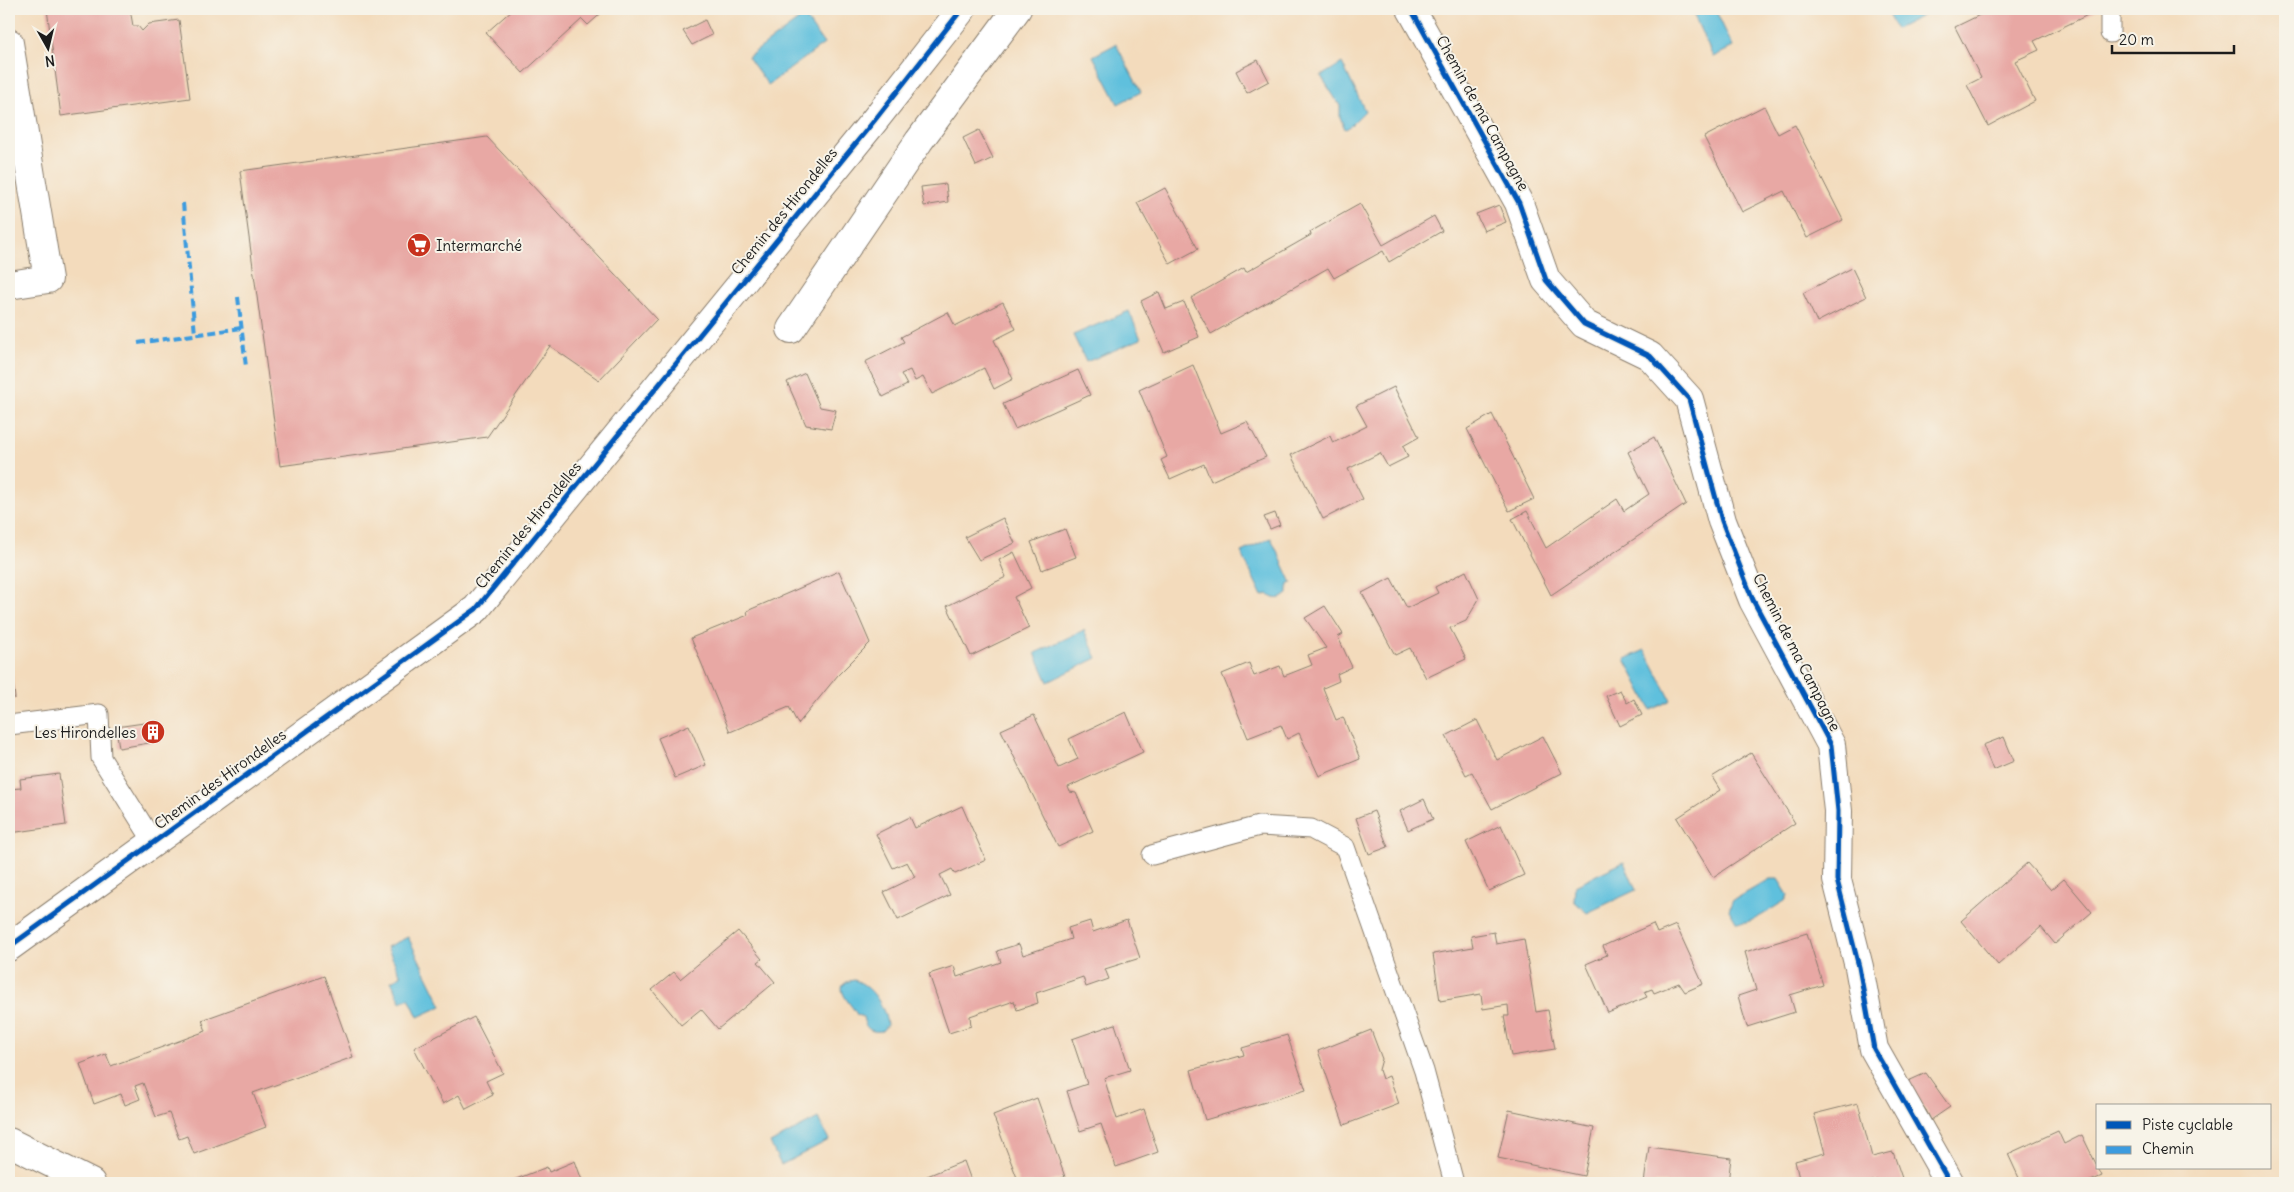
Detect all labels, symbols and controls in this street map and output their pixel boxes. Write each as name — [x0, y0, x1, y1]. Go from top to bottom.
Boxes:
north arrow — [22, 22, 72, 72]
scale bar — [2112, 22, 2234, 54]
text: 20 m — [2119, 30, 2154, 49]
street label: Chemin de ma Campagne — [1432, 32, 1534, 194]
text: N — [44, 51, 56, 70]
street label: Chemin des Hirondelles — [727, 143, 841, 278]
supermarket icon: Intermarché — [406, 232, 432, 258]
place label: Intermarché — [436, 236, 522, 255]
street label: Chemin des Hirondelles — [471, 457, 585, 592]
street label: Chemin de ma Campagne — [1749, 570, 1845, 734]
building icon: Les Hirondelles — [140, 719, 166, 745]
place label: Les Hirondelles — [34, 723, 136, 742]
street label: Chemin des Hirondelles — [150, 725, 290, 833]
legend — [2096, 1104, 2272, 1170]
text: Piste cyclable — [2142, 1115, 2233, 1134]
text: Chemin — [2142, 1139, 2194, 1158]

